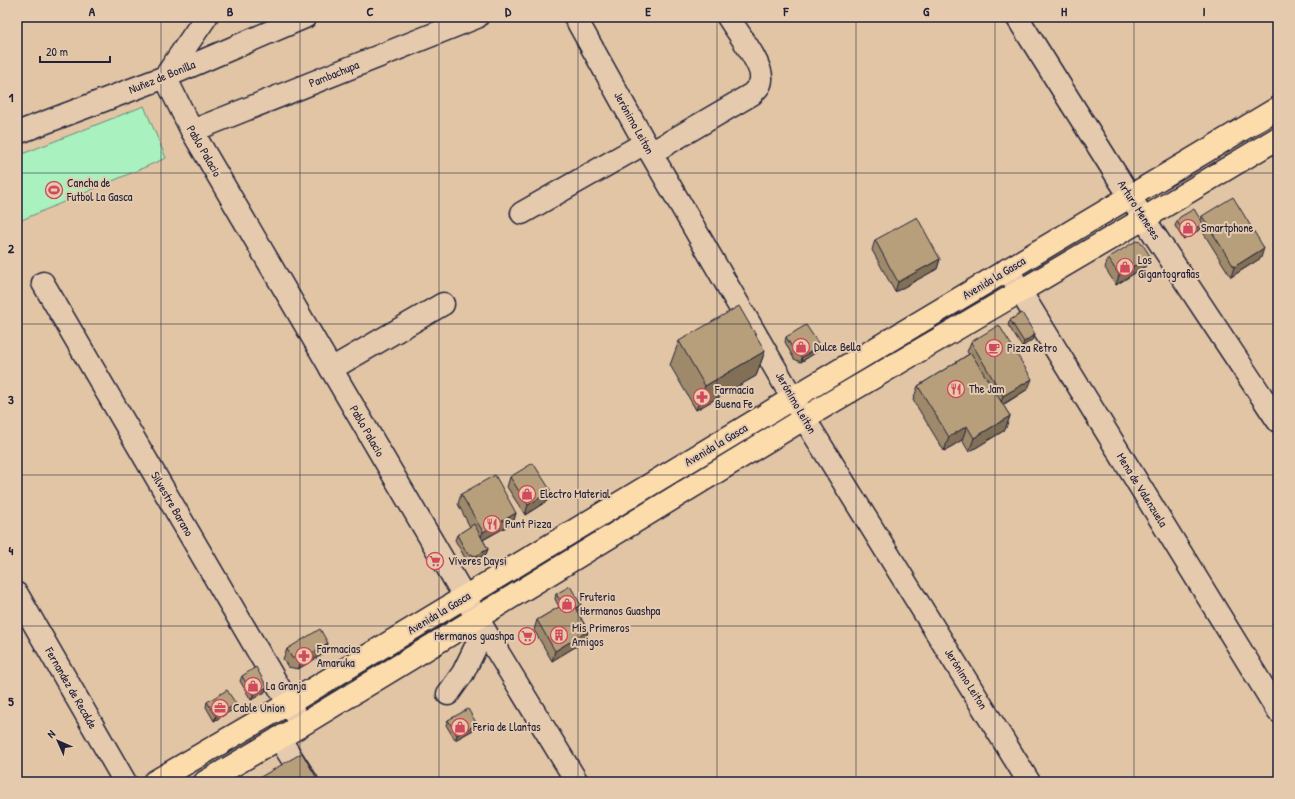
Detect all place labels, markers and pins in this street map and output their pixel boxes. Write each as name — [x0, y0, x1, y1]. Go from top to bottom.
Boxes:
place label: Cancha de Futbol La Gasca — [66, 174, 133, 205]
sports icon: Cancha de Futbol La Gasca — [44, 180, 64, 200]
shop icon: Smartphone — [1178, 218, 1198, 238]
place label: Smartphone — [1201, 219, 1254, 236]
place label: Los Gigantografias — [1138, 251, 1200, 282]
shop icon: Los Gigantografias — [1115, 257, 1135, 277]
shop icon: Dulce Bella — [791, 337, 811, 357]
place label: Dulce Bella — [814, 338, 861, 355]
cafe icon: Pizza Retro — [984, 338, 1004, 358]
place label: Pizza Retro — [1007, 339, 1057, 356]
restaurant icon: The Jam — [946, 379, 966, 399]
place label: The Jam — [969, 380, 1005, 397]
place label: Farmacia Buena Fe — [714, 381, 754, 412]
pharmacy icon: Farmacia Buena Fe — [692, 387, 712, 407]
shop icon: Electro Material — [517, 484, 537, 504]
place label: Electro Material — [540, 485, 611, 502]
restaurant icon: Punt Pizza — [482, 514, 502, 534]
place label: Punt Pizza — [505, 515, 552, 532]
supermarket icon: Víveres Daysi — [425, 551, 445, 571]
place label: Víveres Daysi — [448, 552, 507, 569]
place label: Fruteria Hermanos Guashpa — [579, 588, 661, 619]
shop icon: Fruteria Hermanos Guashpa — [557, 594, 577, 614]
place label: Mis Primeros Amigos — [572, 619, 630, 650]
building icon: Mis Primeros Amigos — [549, 625, 569, 645]
supermarket icon: Hermanos guashpa — [517, 626, 537, 646]
place label: Hermanos guashpa — [434, 627, 514, 644]
place label: Farmacias Amaruka — [316, 640, 361, 671]
pharmacy icon: Farmacias Amaruka — [294, 646, 314, 666]
shop icon: La Granja — [243, 676, 263, 696]
place label: La Granja — [266, 677, 306, 694]
office icon: Cable Union — [210, 698, 230, 718]
place label: Cable Union — [233, 699, 285, 716]
shop icon: Feria de Llantas — [450, 717, 470, 737]
place label: Feria de Llantas — [472, 718, 541, 735]

